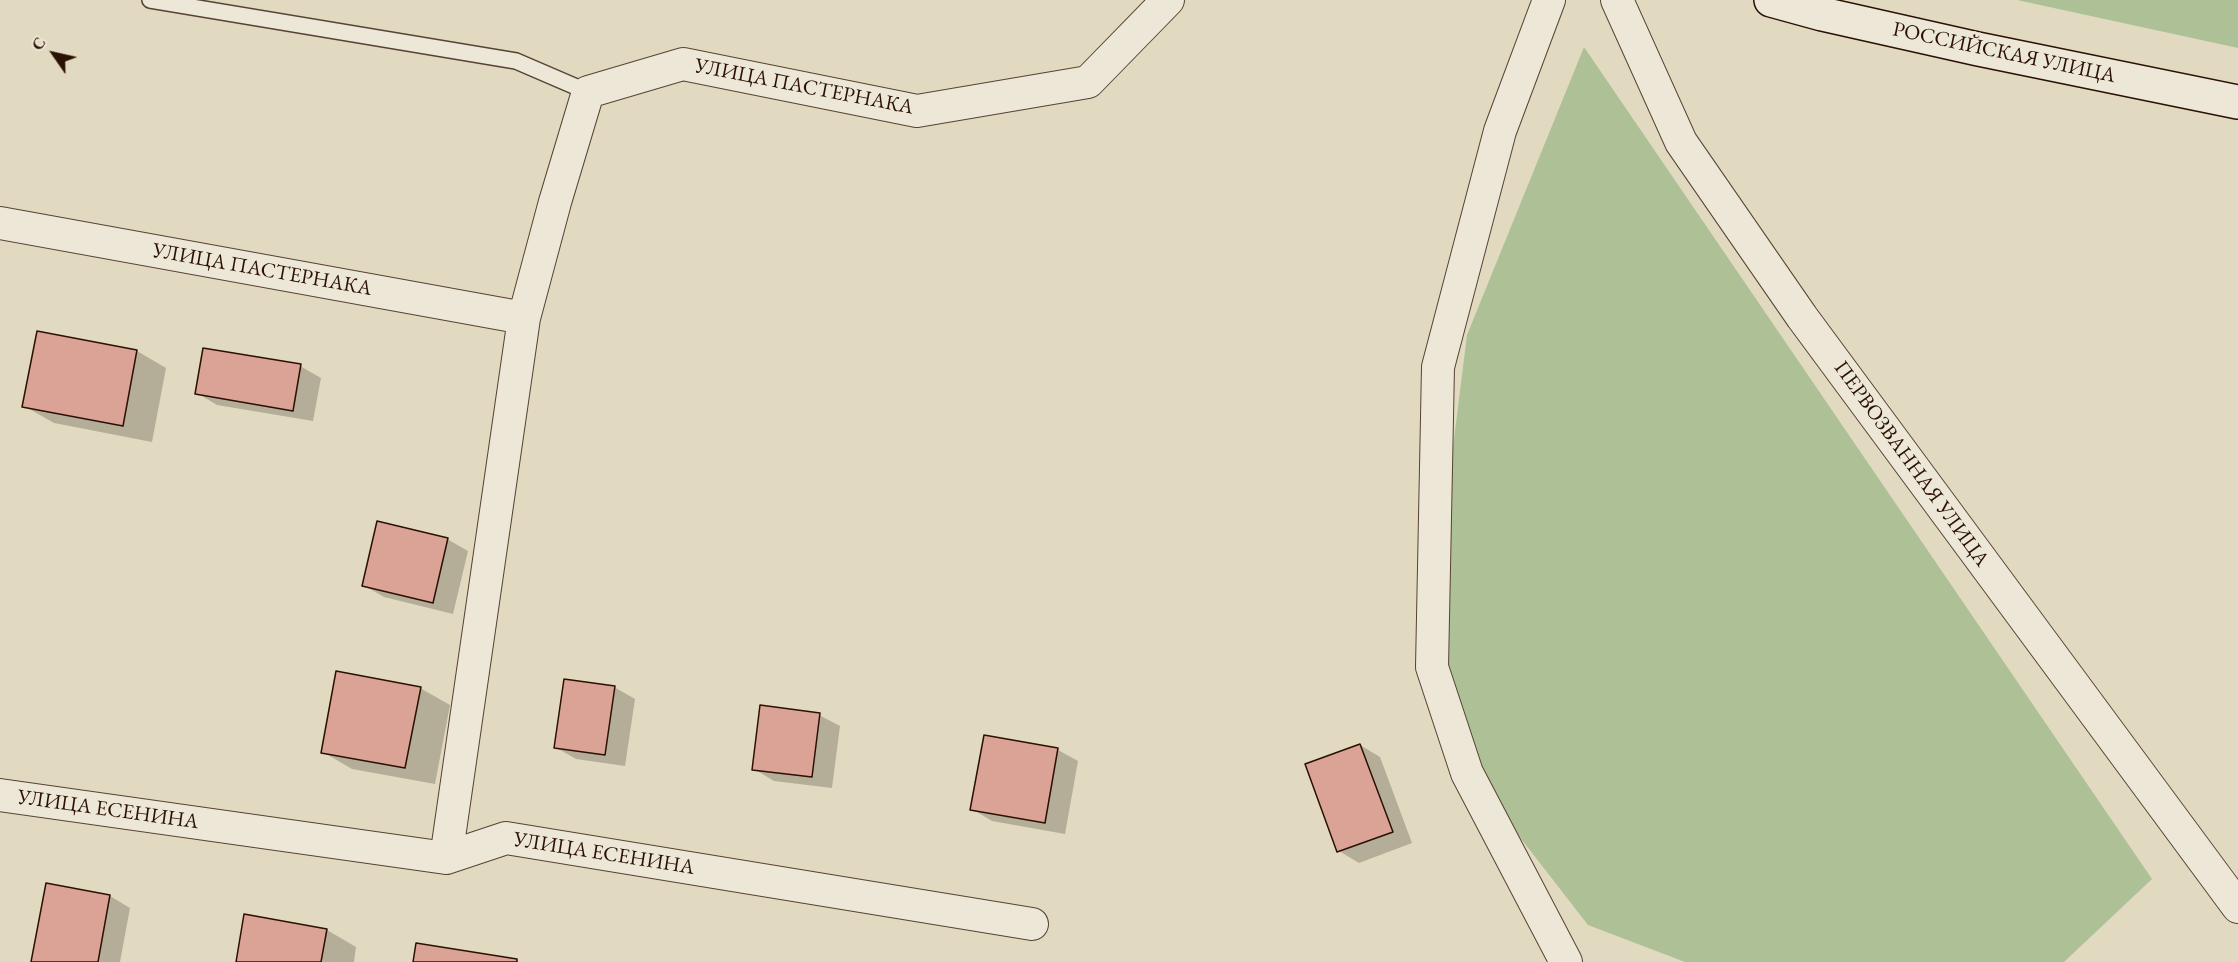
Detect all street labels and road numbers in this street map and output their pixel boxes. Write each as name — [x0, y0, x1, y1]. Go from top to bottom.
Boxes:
street label: РОССИЙСКАЯ УЛИЦА — [1890, 17, 2118, 89]
street label: УЛИЦА ПАСТЕРНАКА — [692, 53, 916, 121]
street label: УЛИЦА ПАСТЕРНАКА — [150, 238, 374, 302]
street label: ПЕРВОЗВАННАЯ УЛИЦА — [1828, 356, 1994, 572]
street label: УЛИЦА ЕСЕНИНА — [16, 785, 200, 835]
street label: УЛИЦА ЕСЕНИНА — [512, 827, 696, 881]

